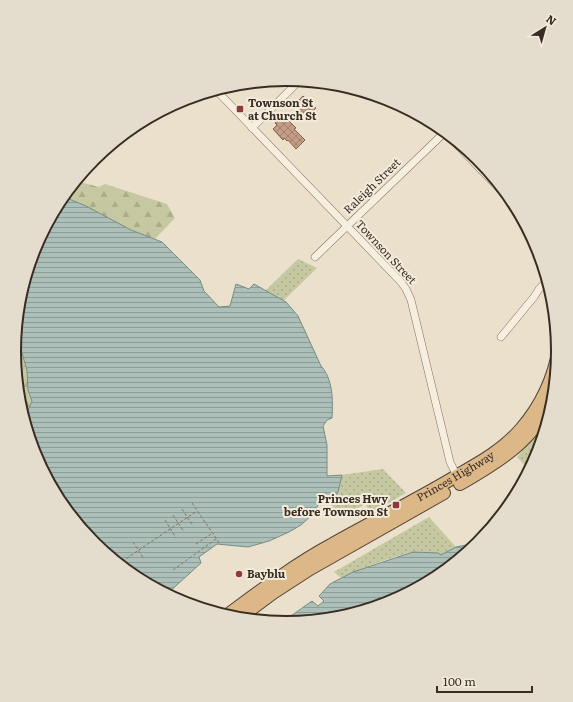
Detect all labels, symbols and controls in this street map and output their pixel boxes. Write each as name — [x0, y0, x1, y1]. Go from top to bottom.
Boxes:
north arrow — [525, 8, 565, 48]
text: N — [543, 10, 560, 28]
place label: Townson St at Church St — [248, 94, 317, 123]
marker: Townson St at Church St — [235, 104, 245, 114]
street label: Raleigh Street — [339, 154, 404, 217]
street label: Townson Street — [353, 216, 421, 287]
street label: Princes Highway — [413, 446, 498, 504]
place label: Princes Hwy before Townson St — [284, 490, 388, 519]
marker: Princes Hwy before Townson St — [391, 500, 401, 510]
place label: Bayblu — [247, 565, 286, 581]
marker: Bayblu — [234, 569, 244, 579]
scale bar — [437, 668, 532, 694]
text: 100 m — [443, 672, 476, 690]

